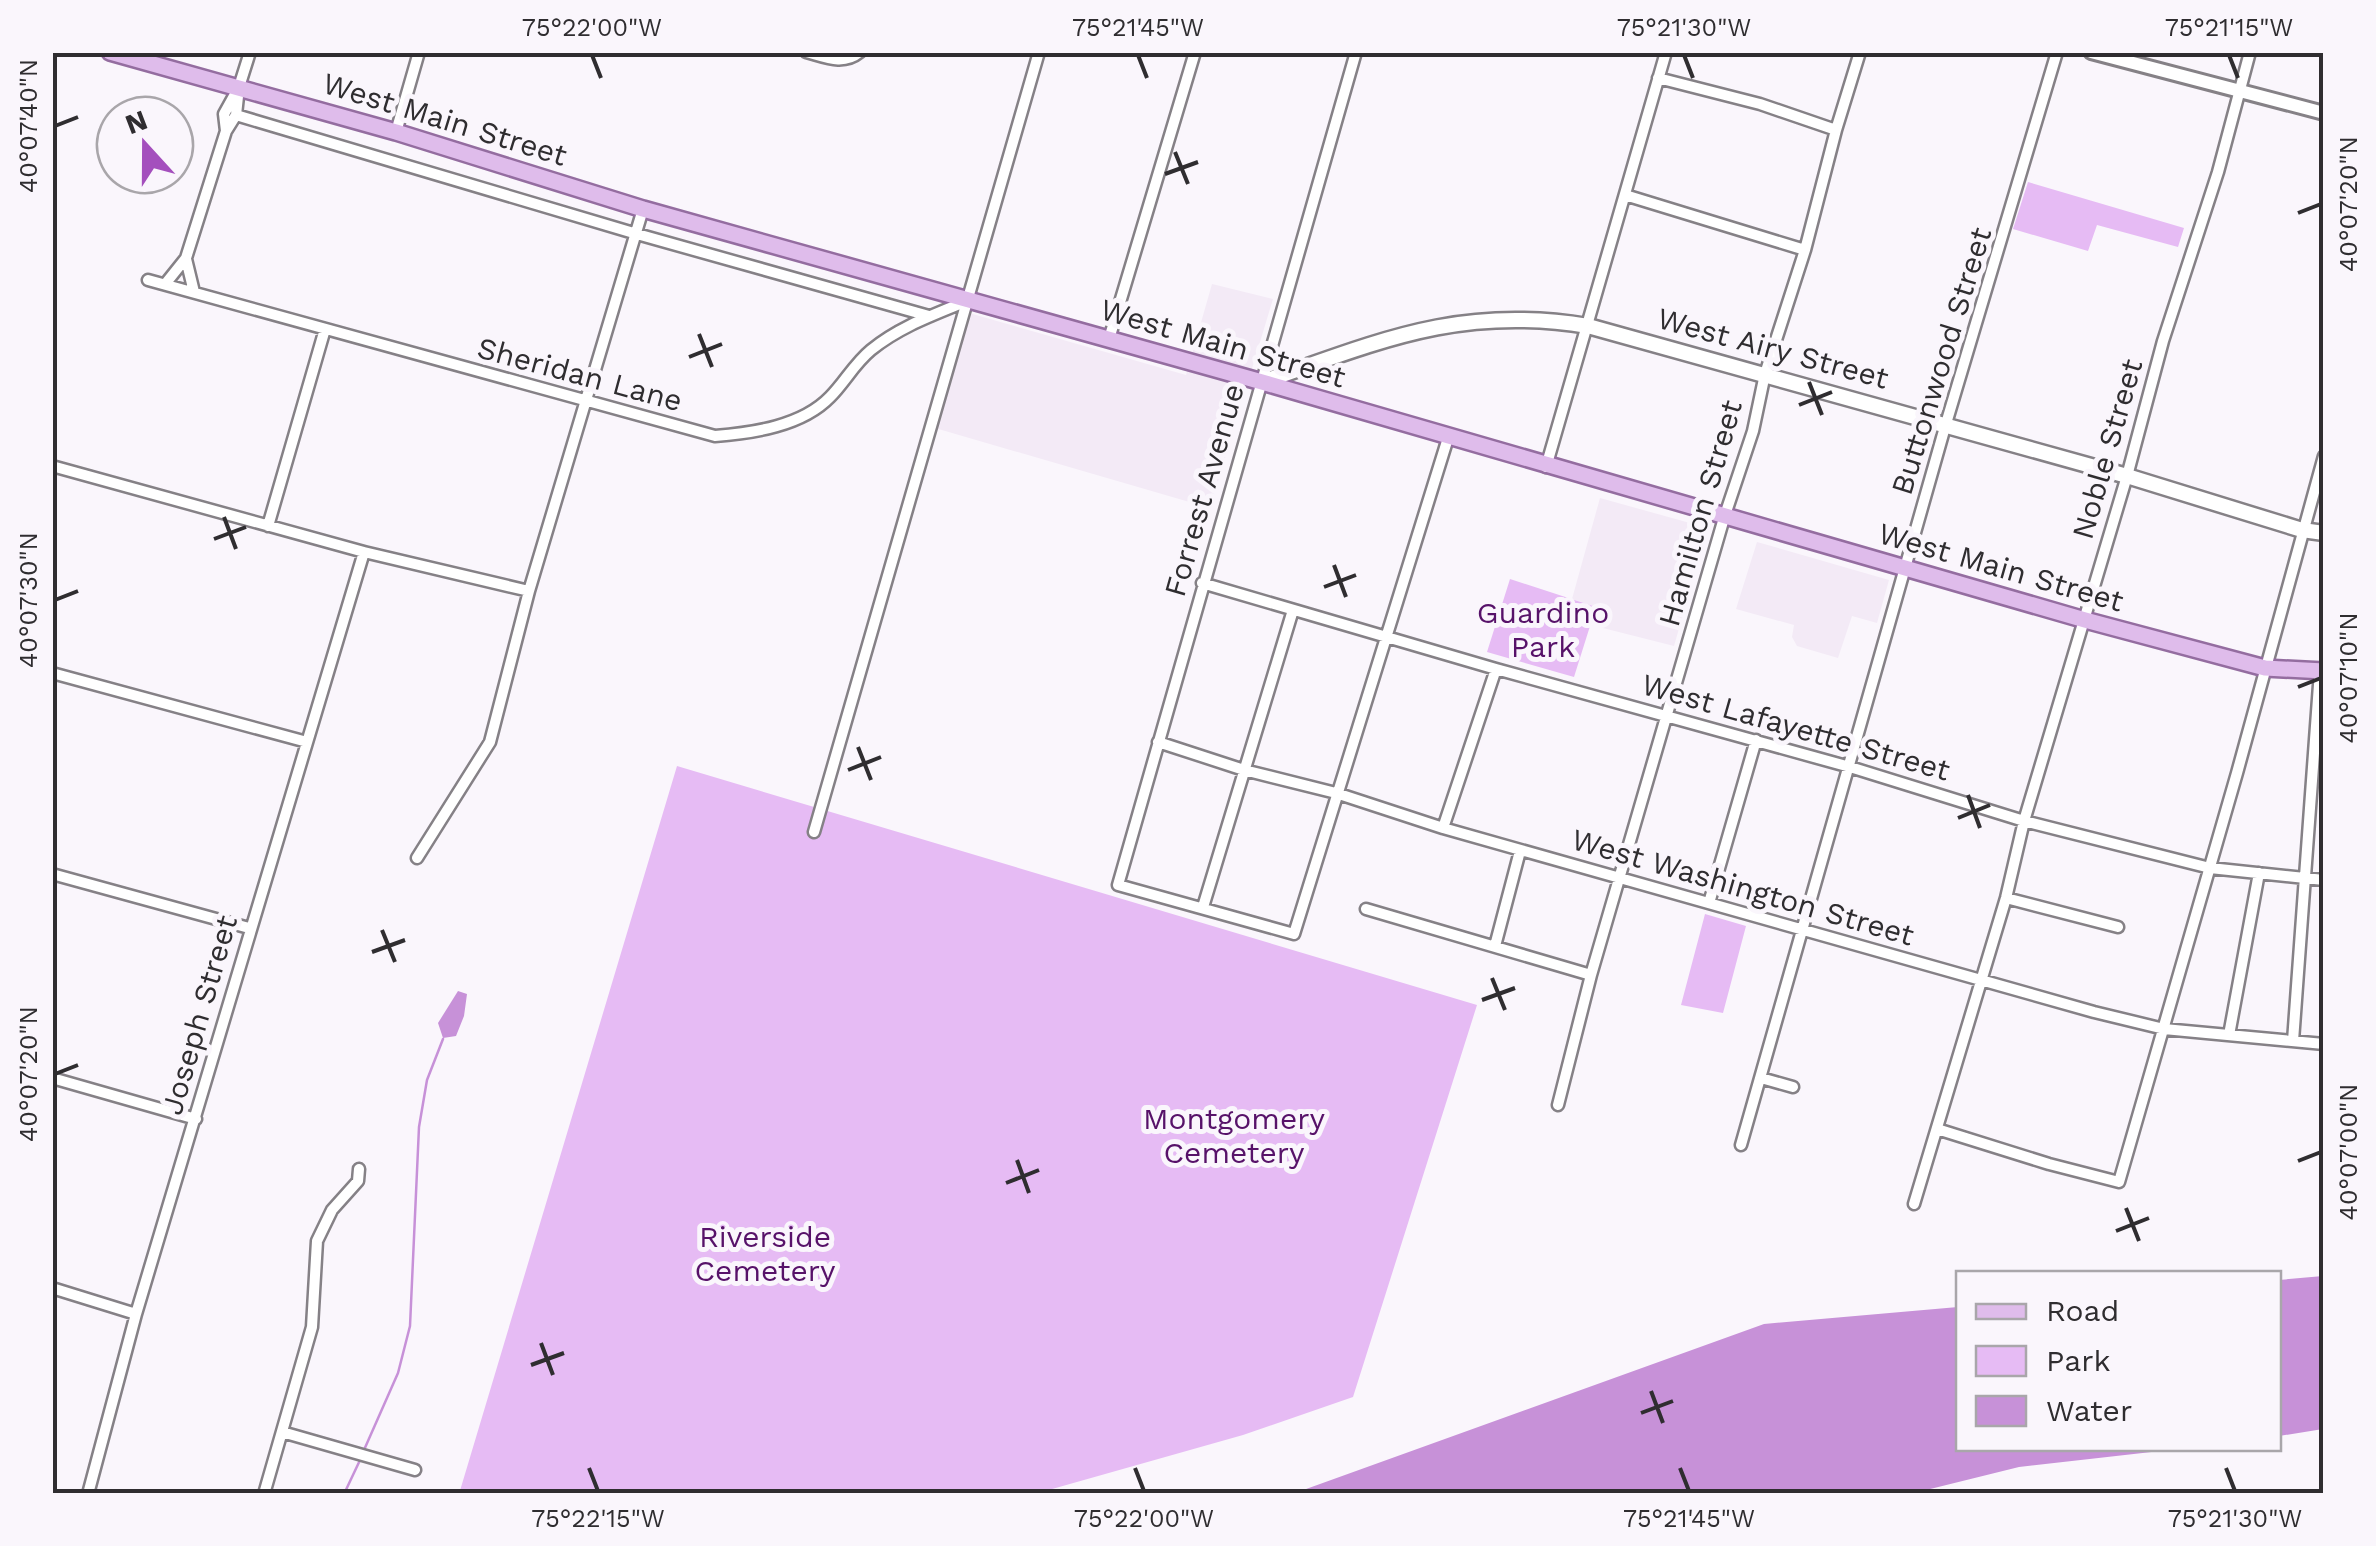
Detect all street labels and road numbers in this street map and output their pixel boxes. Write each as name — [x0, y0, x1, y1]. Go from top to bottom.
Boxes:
street label: West Main Street — [319, 65, 572, 173]
street label: Buttonwood Street — [1884, 223, 1998, 499]
street label: West Main Street — [1096, 291, 1350, 395]
street label: West Airy Street — [1654, 300, 1893, 396]
street label: Sheridan Lane — [474, 330, 686, 418]
street label: Noble Street — [2065, 355, 2150, 543]
street label: Forrest Avenue — [1157, 380, 1251, 600]
street label: Hamilton Street — [1651, 395, 1749, 630]
street label: West Main Street — [1874, 515, 2128, 619]
street label: West Lafayette Street — [1638, 666, 1955, 788]
street label: West Washington Street — [1568, 821, 1918, 953]
street label: Joseph Street — [154, 911, 244, 1119]

